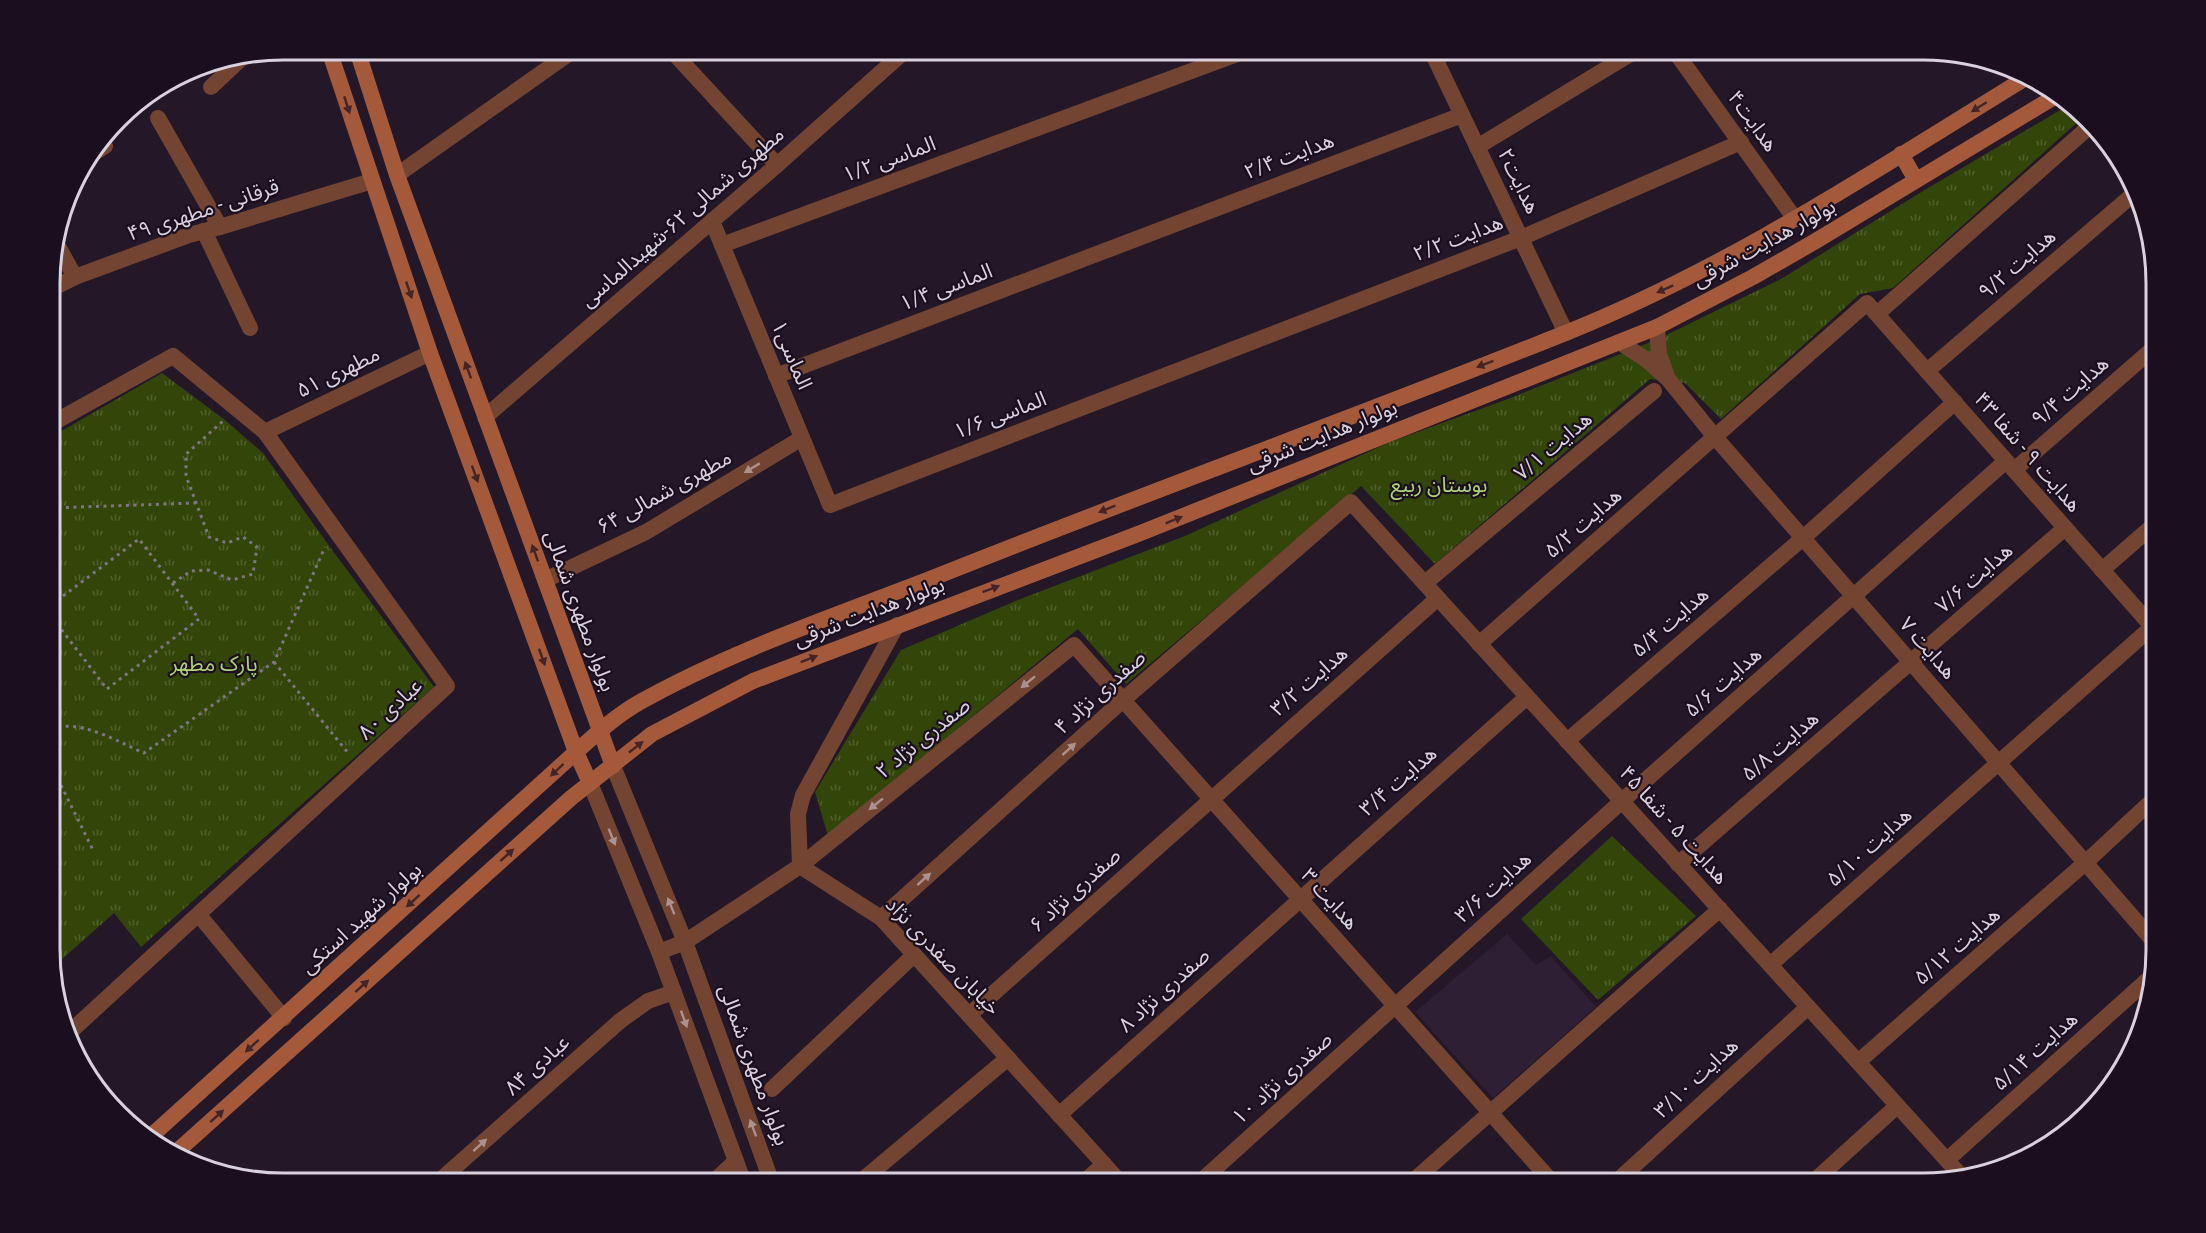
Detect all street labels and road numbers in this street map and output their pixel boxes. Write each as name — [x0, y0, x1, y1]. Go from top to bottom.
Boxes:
street label: هدایت۴ — [1723, 86, 1783, 156]
street label: مطهری شمالی ۶۲-شهیدالماسی — [575, 122, 789, 312]
street label: هدایت ۲/۴ — [1241, 128, 1337, 184]
street label: الماسی ۱/۲ — [839, 131, 939, 187]
street label: هدایت۲ — [1493, 145, 1545, 217]
street label: قرقانی - مطهری ۴۹ — [124, 174, 282, 246]
street label: بولوار هدایت شرقی — [1688, 194, 1840, 292]
street label: هدایت ۲/۲ — [1410, 210, 1506, 266]
street label: هدایت ۹/۲ — [1974, 224, 2060, 304]
street label: الماسی ۱/۴ — [896, 258, 996, 316]
street label: الماسی۱ — [767, 317, 817, 393]
street label: مطهری ۵۱ — [292, 342, 384, 402]
street label: هدایت ۹/۴ — [2027, 351, 2113, 431]
street label: الماسی ۱/۶ — [950, 386, 1050, 444]
street label: هدایت ۹ - شفا ۴۳ — [1969, 387, 2087, 517]
street label: بولوار هدایت شرقی — [1243, 395, 1401, 477]
street label: هدایت ۷/۱ — [1509, 407, 1597, 485]
street label: مطهری شمالی ۶۴ — [593, 445, 735, 539]
street label: هدایت ۵/۲ — [1540, 483, 1626, 563]
street label: بولوار مطهری شمالی — [540, 527, 620, 695]
street label: هدایت ۷/۶ — [1931, 538, 2017, 618]
street label: بولوار هدایت شرقی — [790, 572, 948, 652]
street label: هدایت ۵/۴ — [1627, 582, 1713, 662]
street label: هدایت ۷ — [1895, 612, 1961, 684]
street label: هدایت ۳/۲ — [1266, 641, 1352, 721]
street label: هدایت ۵/۶ — [1680, 642, 1766, 722]
street label: صفدری نژاد ۴ — [1049, 645, 1151, 739]
street label: عبادی ۸۰ — [353, 673, 427, 745]
street label: صفدری نژاد ۲ — [871, 693, 975, 783]
street label: هدایت ۵/۸ — [1737, 706, 1823, 786]
street label: هدایت ۳/۴ — [1355, 741, 1441, 821]
street label: هدایت ۵ - شفا ۴۵ — [1615, 761, 1733, 889]
street label: هدایت ۵/۱۰ — [1822, 803, 1916, 891]
street label: صفدری نژاد ۶ — [1024, 843, 1126, 937]
street label: هدایت ۳/۶ — [1450, 847, 1536, 927]
street label: بولوار شهید استکی — [295, 857, 427, 979]
street label: هدایت ۳ — [1296, 863, 1364, 935]
street label: خیابان صفدری نژاد — [881, 892, 1005, 1020]
street label: هدایت ۵/۱۲ — [1909, 902, 2005, 990]
street label: صفدری نژاد ۸ — [1113, 943, 1215, 1037]
street label: بولوار مطهری شمالی — [714, 981, 794, 1149]
street label: هدایت ۵/۱۴ — [1988, 1007, 2082, 1095]
street label: صفدری نژاد ۱۰ — [1227, 1027, 1337, 1129]
street label: عبادی ۸۴ — [500, 1030, 574, 1100]
street label: هدایت ۳/۱۰ — [1649, 1033, 1743, 1123]

